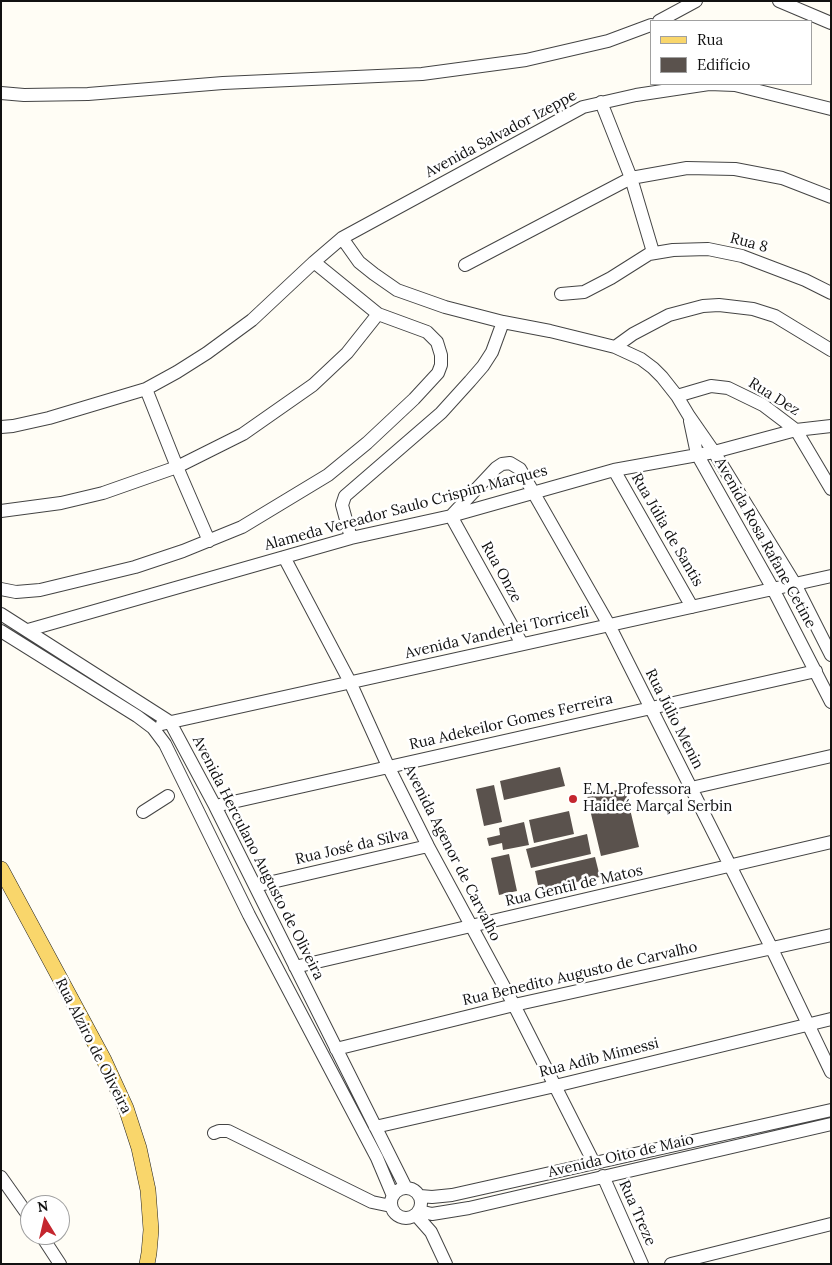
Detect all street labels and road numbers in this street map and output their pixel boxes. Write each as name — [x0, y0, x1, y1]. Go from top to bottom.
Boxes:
street label: Avenida Salvador Izeppe — [422, 86, 580, 182]
street label: Rua 8 — [728, 229, 770, 257]
street label: Rua Dez — [745, 374, 803, 420]
street label: Avenida Rosa Rafane Cetine — [711, 455, 819, 631]
street label: Alameda Vereador Saulo Crispim Marques — [263, 461, 549, 555]
street label: Rua Júlia de Santis — [627, 470, 707, 590]
street label: Rua Onze — [477, 538, 525, 606]
street label: Avenida Vanderlei Torriceli — [403, 603, 591, 663]
street label: Rua Júlio Menin — [641, 666, 707, 772]
street label: Rua Adekeilor Gomes Ferreira — [408, 690, 614, 754]
street label: Avenida Herculano Augusto de Oliveira — [188, 733, 328, 983]
street label: Avenida Agenor de Carvalho — [400, 762, 504, 944]
street label: Rua José da Silva — [294, 825, 410, 869]
street label: Rua Gentil de Matos — [503, 861, 645, 911]
street label: Rua Benedito Augusto de Carvalho — [461, 938, 699, 1010]
street label: Rua Alziro de Oliveira — [51, 975, 135, 1117]
street label: Rua Adib Mimessi — [537, 1034, 661, 1082]
street label: Avenida Oito de Maio — [546, 1130, 696, 1182]
street label: Rua Treze — [615, 1178, 659, 1248]

